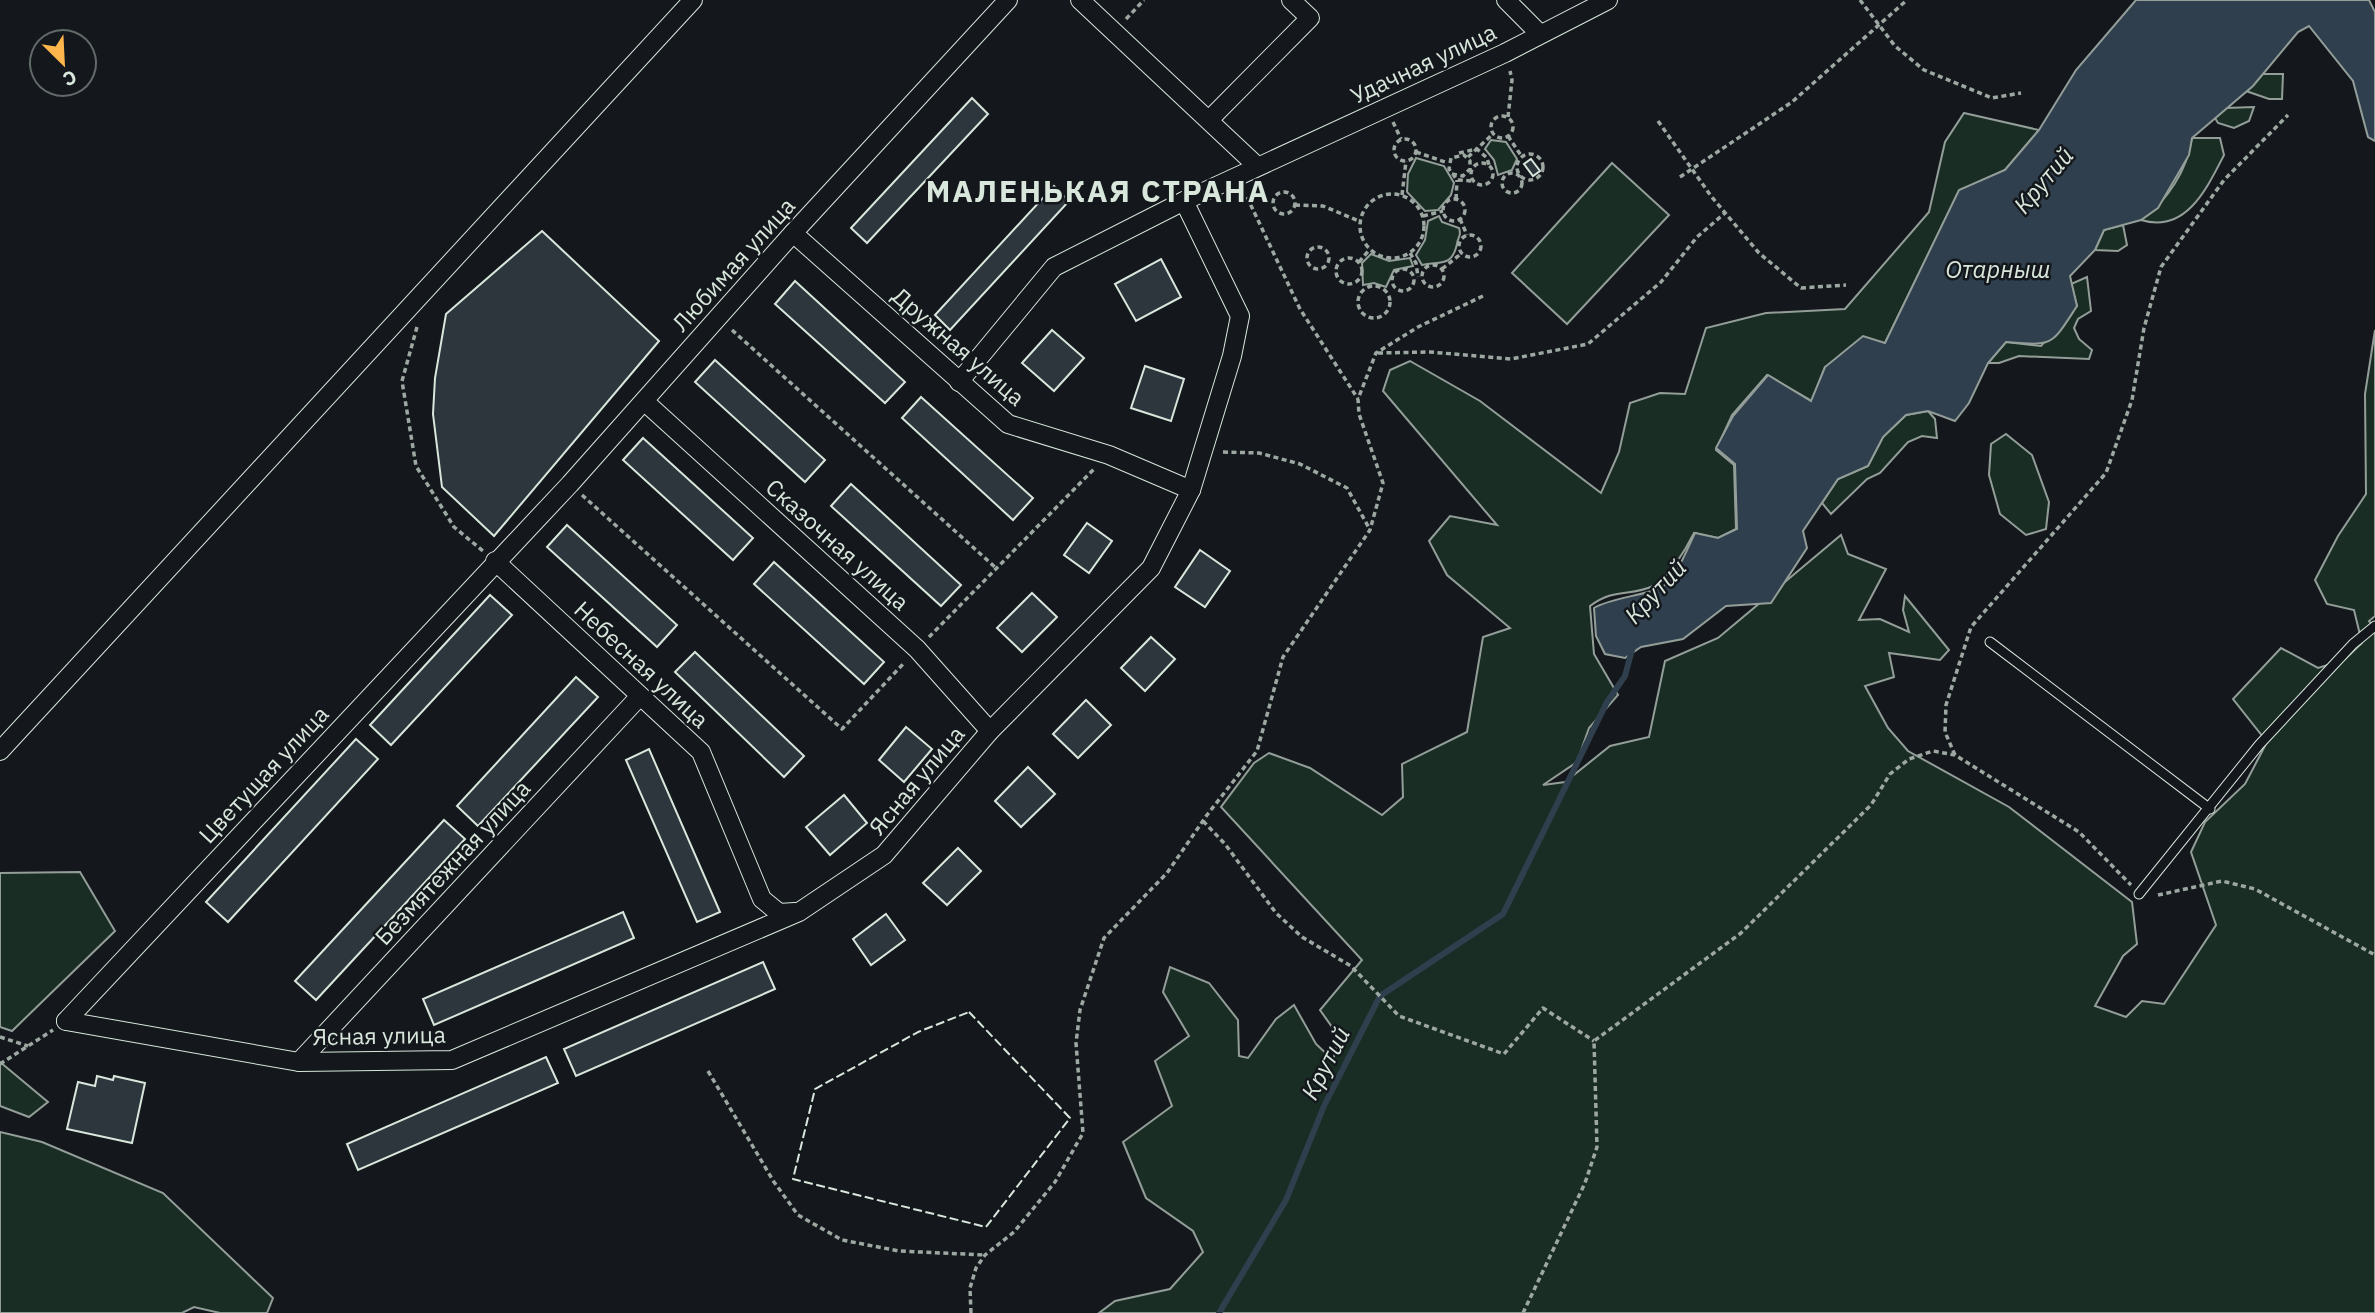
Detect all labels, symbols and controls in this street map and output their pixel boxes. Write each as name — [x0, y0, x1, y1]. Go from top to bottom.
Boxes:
street label: Удачная улица — [1345, 16, 1501, 110]
north arrow — [28, 28, 98, 98]
text: С — [59, 65, 80, 92]
water label: Крутий — [2006, 140, 2080, 220]
district label: МАЛЕНЬКАЯ СТРАНА — [926, 171, 1270, 210]
street label: Любимая улица — [665, 191, 801, 337]
water label: Отарныш — [1946, 253, 2050, 285]
street label: Дружная улица — [886, 280, 1032, 412]
street label: Сказочная улица — [760, 472, 916, 616]
water label: Крутий — [1617, 552, 1693, 630]
street label: Небесная улица — [568, 594, 716, 734]
street label: Цветущая улица — [192, 699, 334, 849]
street label: Ясная улица — [862, 719, 970, 841]
street label: Безмятежная улица — [368, 773, 536, 951]
street label: Ясная улица — [312, 1019, 446, 1051]
water label: Крутий — [1293, 1021, 1357, 1105]

